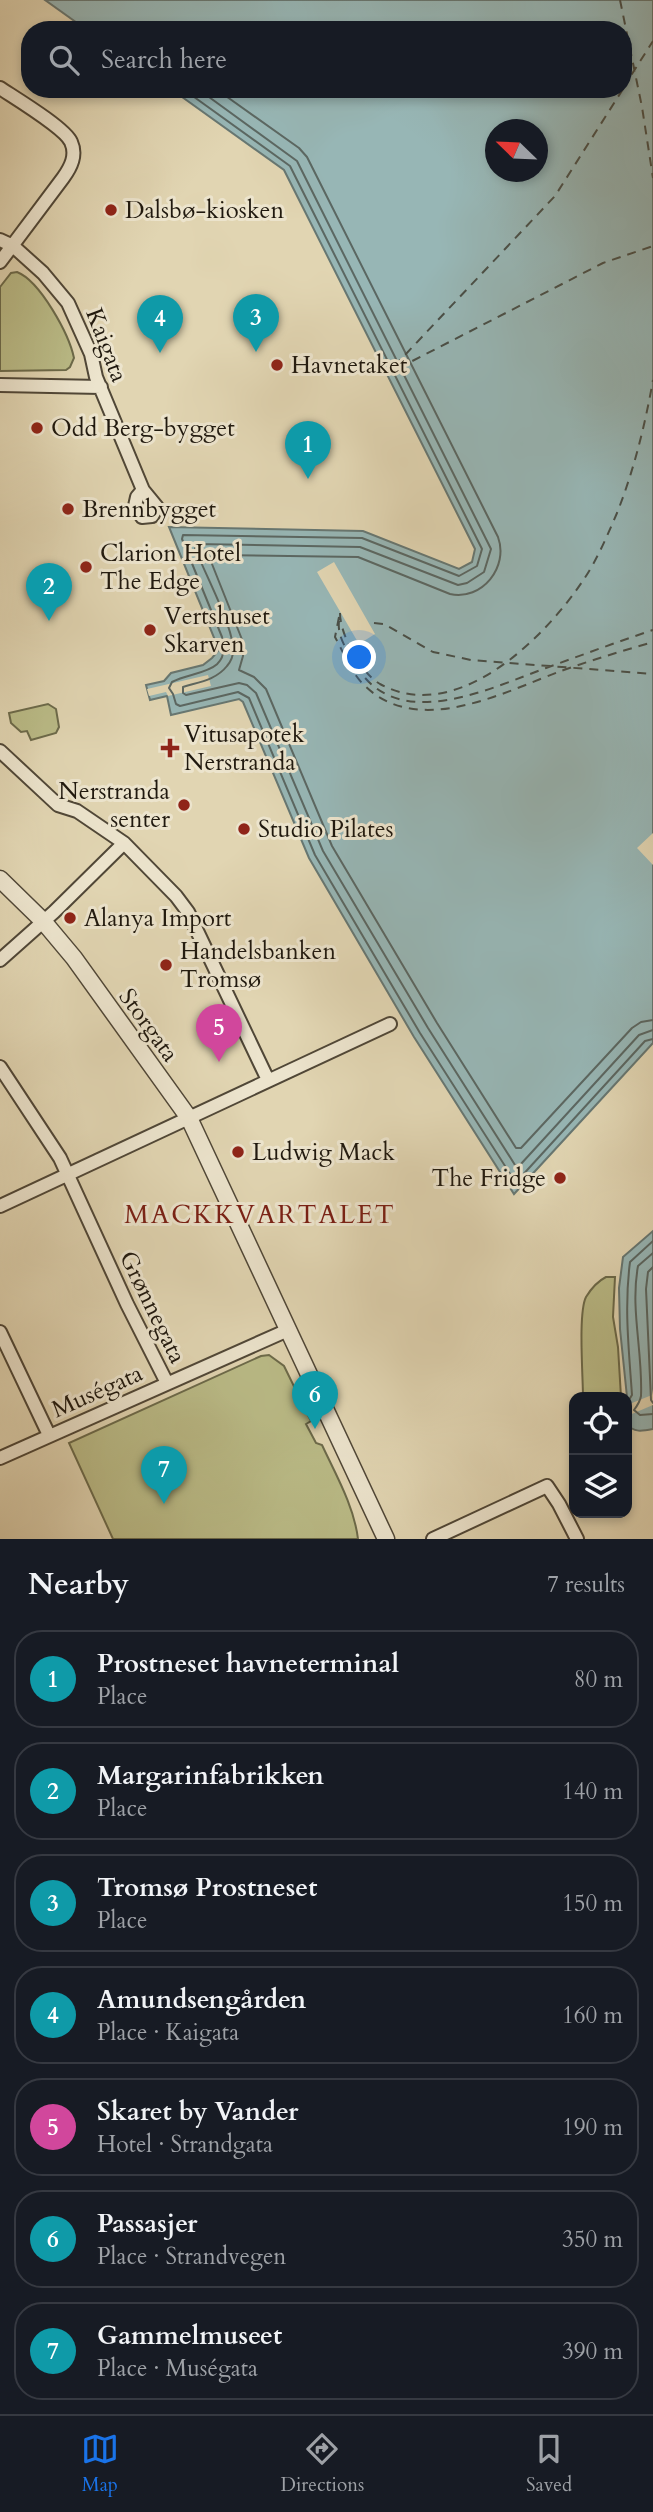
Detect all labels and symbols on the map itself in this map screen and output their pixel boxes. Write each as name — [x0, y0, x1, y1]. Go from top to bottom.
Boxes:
north arrow — [485, 119, 548, 182]
place label: Dalsbø-kiosken — [125, 194, 284, 227]
marker: Dalsbø-kiosken — [103, 202, 119, 218]
pin: 3 — [233, 294, 279, 352]
pin: 4 — [137, 295, 183, 353]
street label: Kaigata — [77, 303, 136, 388]
place label: Havnetaket — [291, 349, 408, 382]
marker: Havnetaket — [269, 357, 285, 373]
place label: Odd Berg-bygget — [51, 412, 235, 445]
marker: Odd Berg-bygget — [29, 420, 45, 436]
pin: 1 — [285, 421, 331, 479]
place label: Brennbygget — [82, 493, 217, 526]
marker: Brennbygget — [60, 501, 76, 517]
place label: Clarion Hotel The Edge — [100, 537, 241, 598]
marker: Clarion Hotel The Edge — [78, 559, 94, 575]
pin: 2 — [26, 563, 72, 621]
place label: Vertshuset Skarven — [164, 600, 270, 661]
marker: Vertshuset Skarven — [142, 622, 158, 638]
your location — [342, 640, 376, 674]
place label: Vitusapotek Nerstranda — [184, 718, 305, 779]
marker: Vitusapotek Nerstranda — [162, 740, 178, 756]
place label: Nerstranda senter — [58, 775, 171, 836]
marker: Nerstranda senter — [176, 797, 192, 813]
place label: Studio Pilates — [258, 813, 394, 846]
marker: Studio Pilates — [236, 821, 252, 837]
place label: Alanya Import — [84, 902, 232, 935]
marker: Alanya Import — [62, 910, 78, 926]
place label: Handelsbanken Tromsø — [180, 935, 337, 996]
marker: Handelsbanken Tromsø — [158, 957, 174, 973]
street label: Storgata — [111, 982, 187, 1069]
pin: 5 — [196, 1004, 242, 1062]
place label: Ludwig Mack — [252, 1136, 395, 1169]
marker: Ludwig Mack — [230, 1144, 246, 1160]
place label: The Fridge — [432, 1162, 546, 1195]
marker: The Fridge — [552, 1170, 568, 1186]
district label: MACKKVARTALET — [124, 1197, 396, 1232]
street label: Grønnegata — [111, 1245, 194, 1369]
street label: Muségata — [46, 1357, 149, 1426]
pin: 6 — [292, 1371, 338, 1429]
pin: 7 — [141, 1446, 187, 1504]

